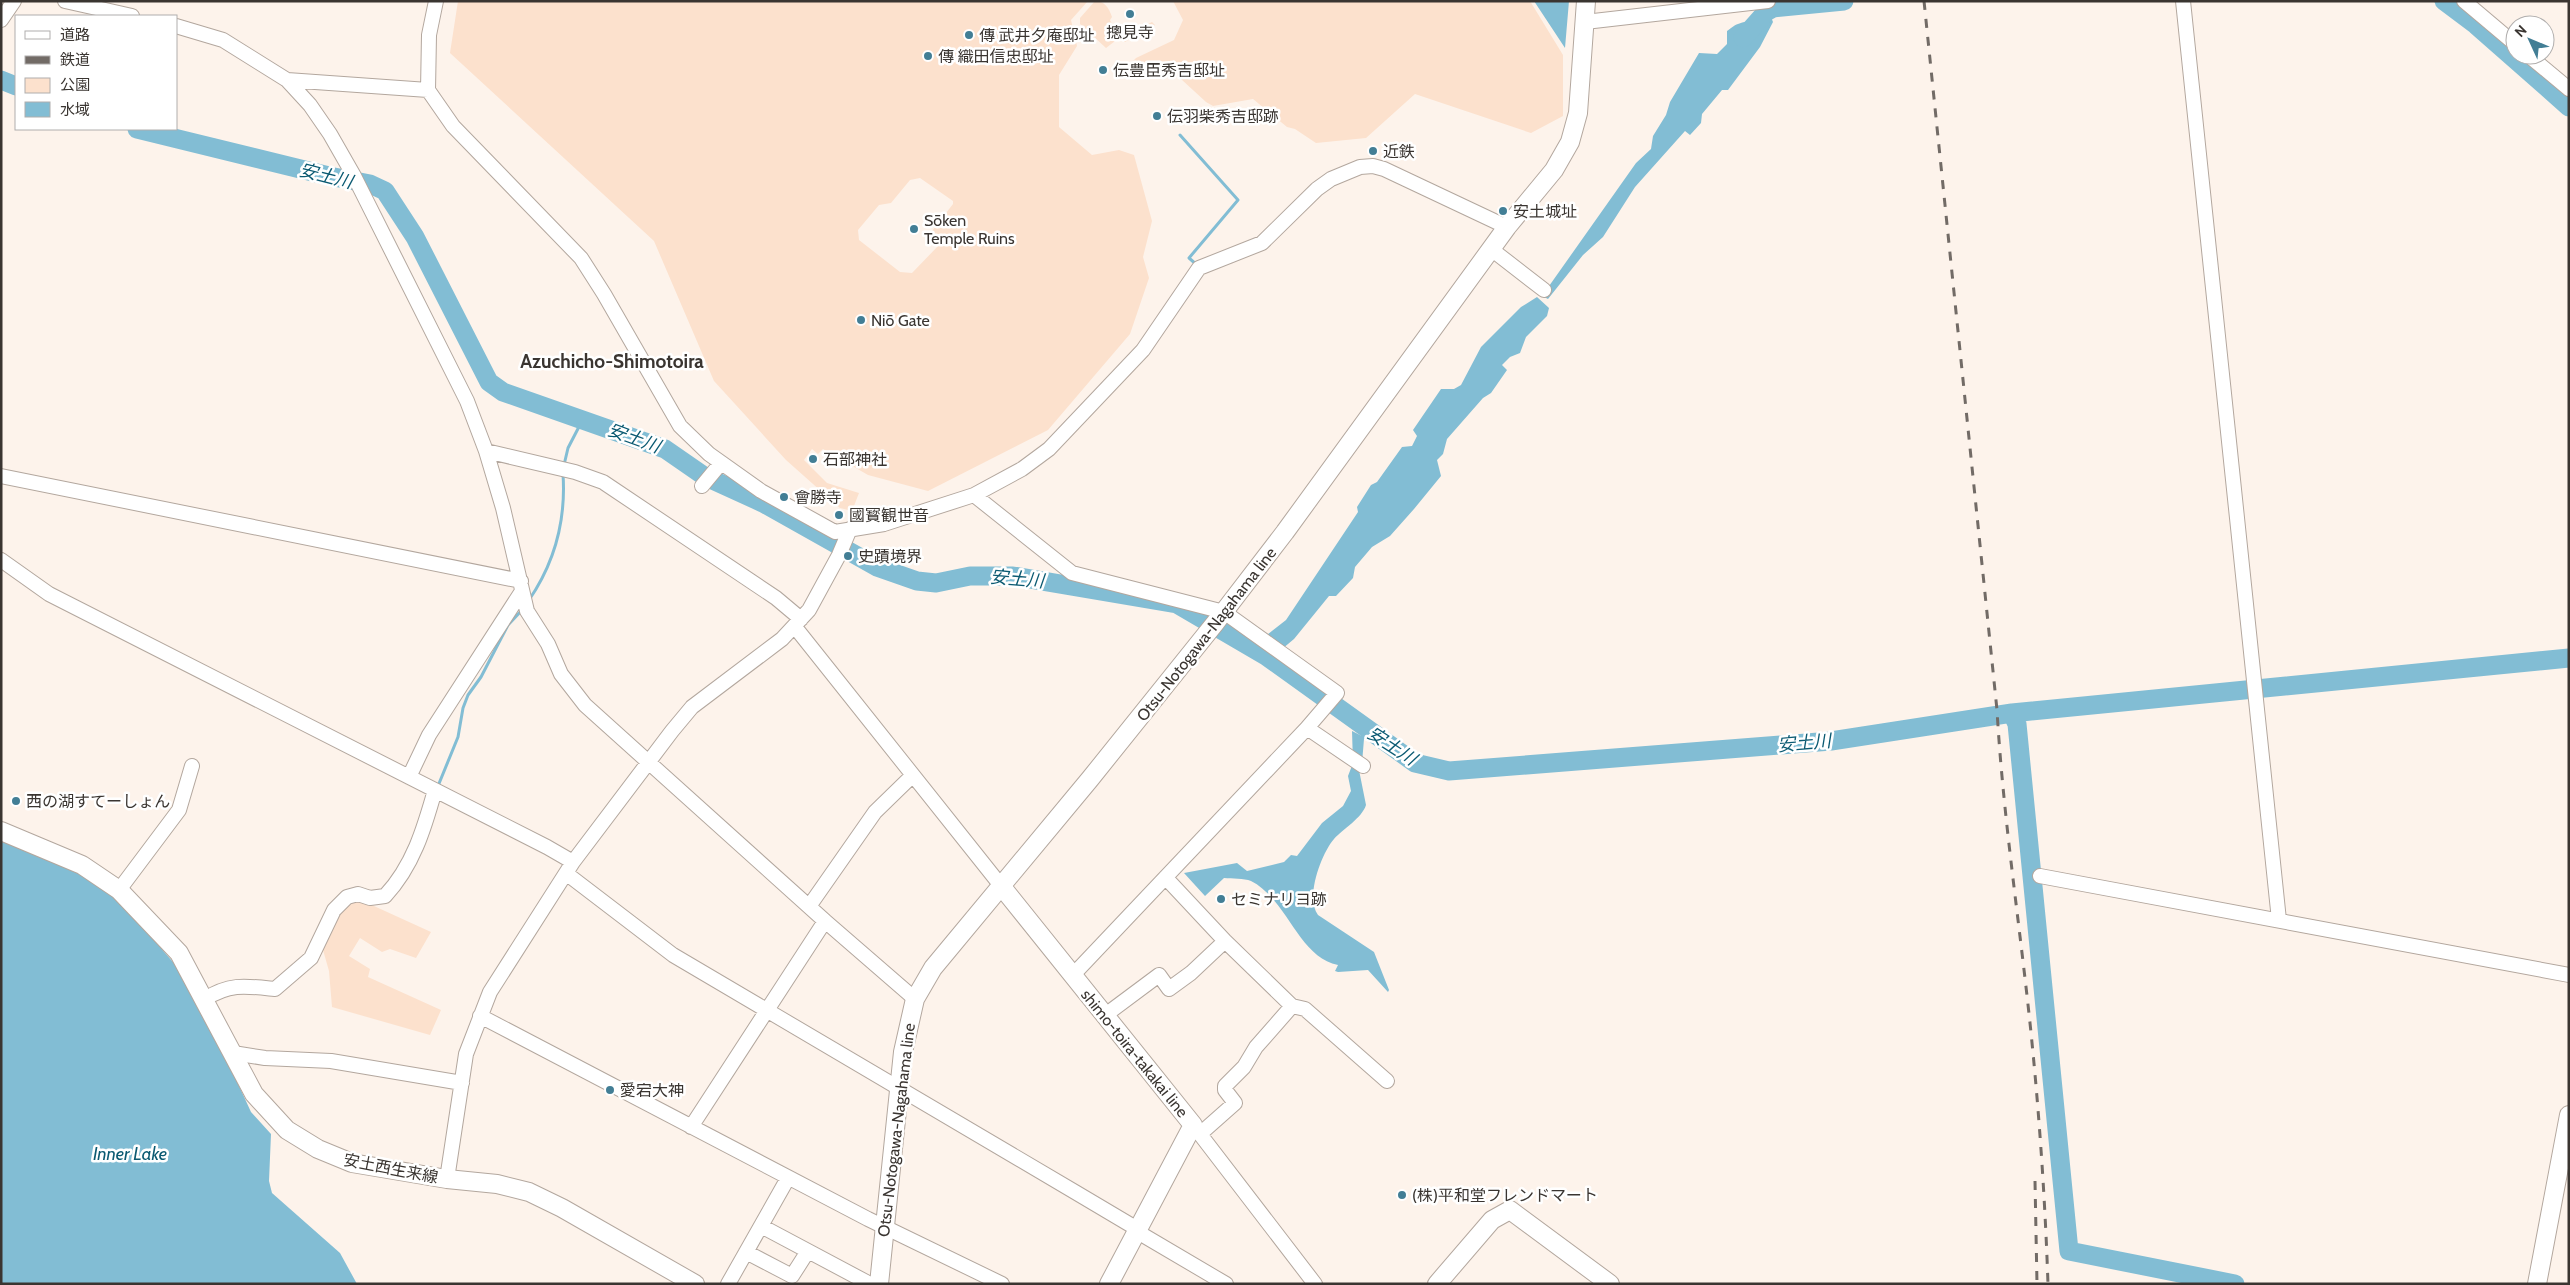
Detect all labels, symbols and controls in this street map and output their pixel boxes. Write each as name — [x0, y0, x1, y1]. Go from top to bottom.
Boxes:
marker: 摠見寺 — [1124, 8, 1136, 20]
legend — [15, 15, 178, 130]
north arrow — [2505, 15, 2555, 65]
text: N — [2511, 21, 2531, 41]
place label: 摠見寺 — [1106, 23, 1154, 42]
text: 道路 — [60, 26, 90, 44]
place label: 傳 武井夕庵邸址 — [979, 26, 1095, 45]
marker: 傳 武井夕庵邸址 — [963, 29, 975, 41]
place label: 傳 織田信忠邸址 — [938, 47, 1054, 66]
marker: 傳 織田信忠邸址 — [922, 50, 934, 62]
text: 鉄道 — [60, 51, 90, 69]
place label: 伝豊臣秀吉邸址 — [1113, 61, 1225, 80]
marker: 伝豊臣秀吉邸址 — [1097, 64, 1109, 76]
text: 公園 — [60, 76, 90, 94]
text: 水域 — [60, 101, 90, 119]
place label: 伝羽柴秀吉邸跡 — [1167, 107, 1279, 126]
marker: 伝羽柴秀吉邸跡 — [1151, 110, 1163, 122]
place label: 近鉄 — [1383, 142, 1415, 161]
marker: 近鉄 — [1367, 145, 1379, 157]
water label: 安土川 — [297, 159, 357, 194]
place label: 安土城址 — [1513, 202, 1577, 221]
marker: 安土城址 — [1497, 205, 1509, 217]
place label: Sōken Temple Ruins — [924, 211, 1015, 248]
marker: Sōken Temple Ruins — [908, 223, 920, 235]
place label: Niō Gate — [871, 311, 930, 330]
marker: Niō Gate — [855, 314, 867, 326]
district label: Azuchicho-Shimotoira — [520, 350, 704, 373]
water label: 安土川 — [605, 418, 665, 458]
place label: 石部神社 — [823, 450, 887, 469]
marker: 石部神社 — [807, 453, 819, 465]
place label: 會勝寺 — [794, 488, 842, 507]
marker: 會勝寺 — [778, 491, 790, 503]
place label: 國寳観世音 — [849, 506, 929, 525]
marker: 國寳観世音 — [833, 509, 845, 521]
street label: Otsu-Notogawa-Nagahama line — [1133, 544, 1280, 725]
place label: 史蹟境界 — [858, 547, 922, 566]
marker: 史蹟境界 — [842, 550, 854, 562]
water label: 安土川 — [989, 566, 1047, 592]
water label: 安土川 — [1363, 722, 1422, 771]
water label: 安土川 — [1776, 730, 1834, 756]
place label: 西の湖すてーしょん — [26, 792, 170, 811]
marker: 西の湖すてーしょん — [10, 795, 22, 807]
place label: セミナリヨ跡 — [1231, 890, 1327, 909]
marker: セミナリヨ跡 — [1215, 893, 1227, 905]
street label: shimo-toira-takakai line — [1077, 986, 1192, 1121]
street label: Otsu-Notogawa-Nagahama line — [874, 1022, 919, 1238]
place label: 愛宕大神 — [620, 1081, 684, 1100]
marker: 愛宕大神 — [604, 1084, 616, 1096]
water label: Inner Lake — [93, 1143, 167, 1165]
street label: 安土西生来線 — [342, 1150, 440, 1187]
place label: (株)平和堂フレンドマート — [1412, 1186, 1598, 1205]
marker: (株)平和堂フレンドマート — [1396, 1189, 1408, 1201]

